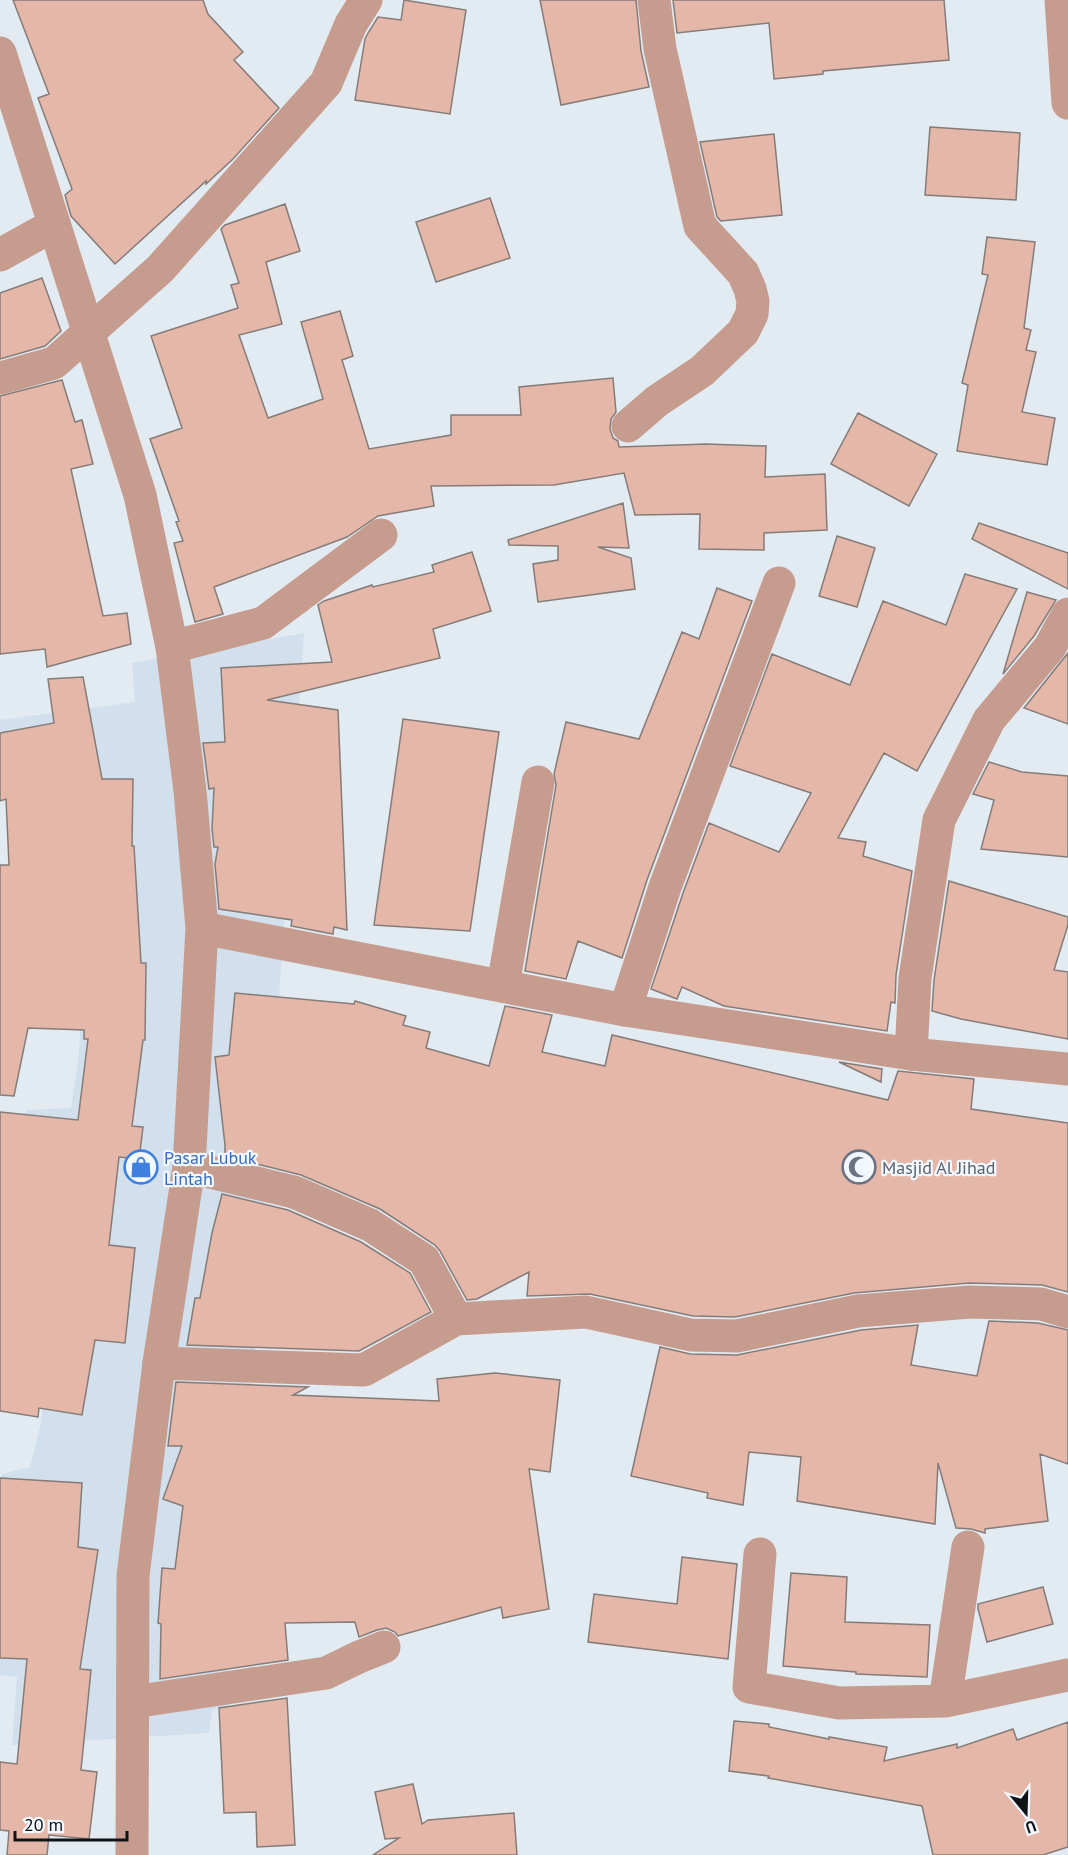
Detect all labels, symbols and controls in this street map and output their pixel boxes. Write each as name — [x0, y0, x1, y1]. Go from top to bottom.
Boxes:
place label: Pasar Lubuk Lintah — [164, 1146, 257, 1190]
shop icon: Pasar Lubuk Lintah — [123, 1149, 159, 1185]
mosque icon: Masjid Al Jihad — [841, 1149, 877, 1185]
place label: Masjid Al Jihad — [882, 1156, 995, 1179]
north arrow — [996, 1783, 1056, 1843]
scale bar — [15, 1804, 128, 1842]
text: 20 m — [24, 1813, 63, 1836]
text: U — [1023, 1816, 1039, 1838]

